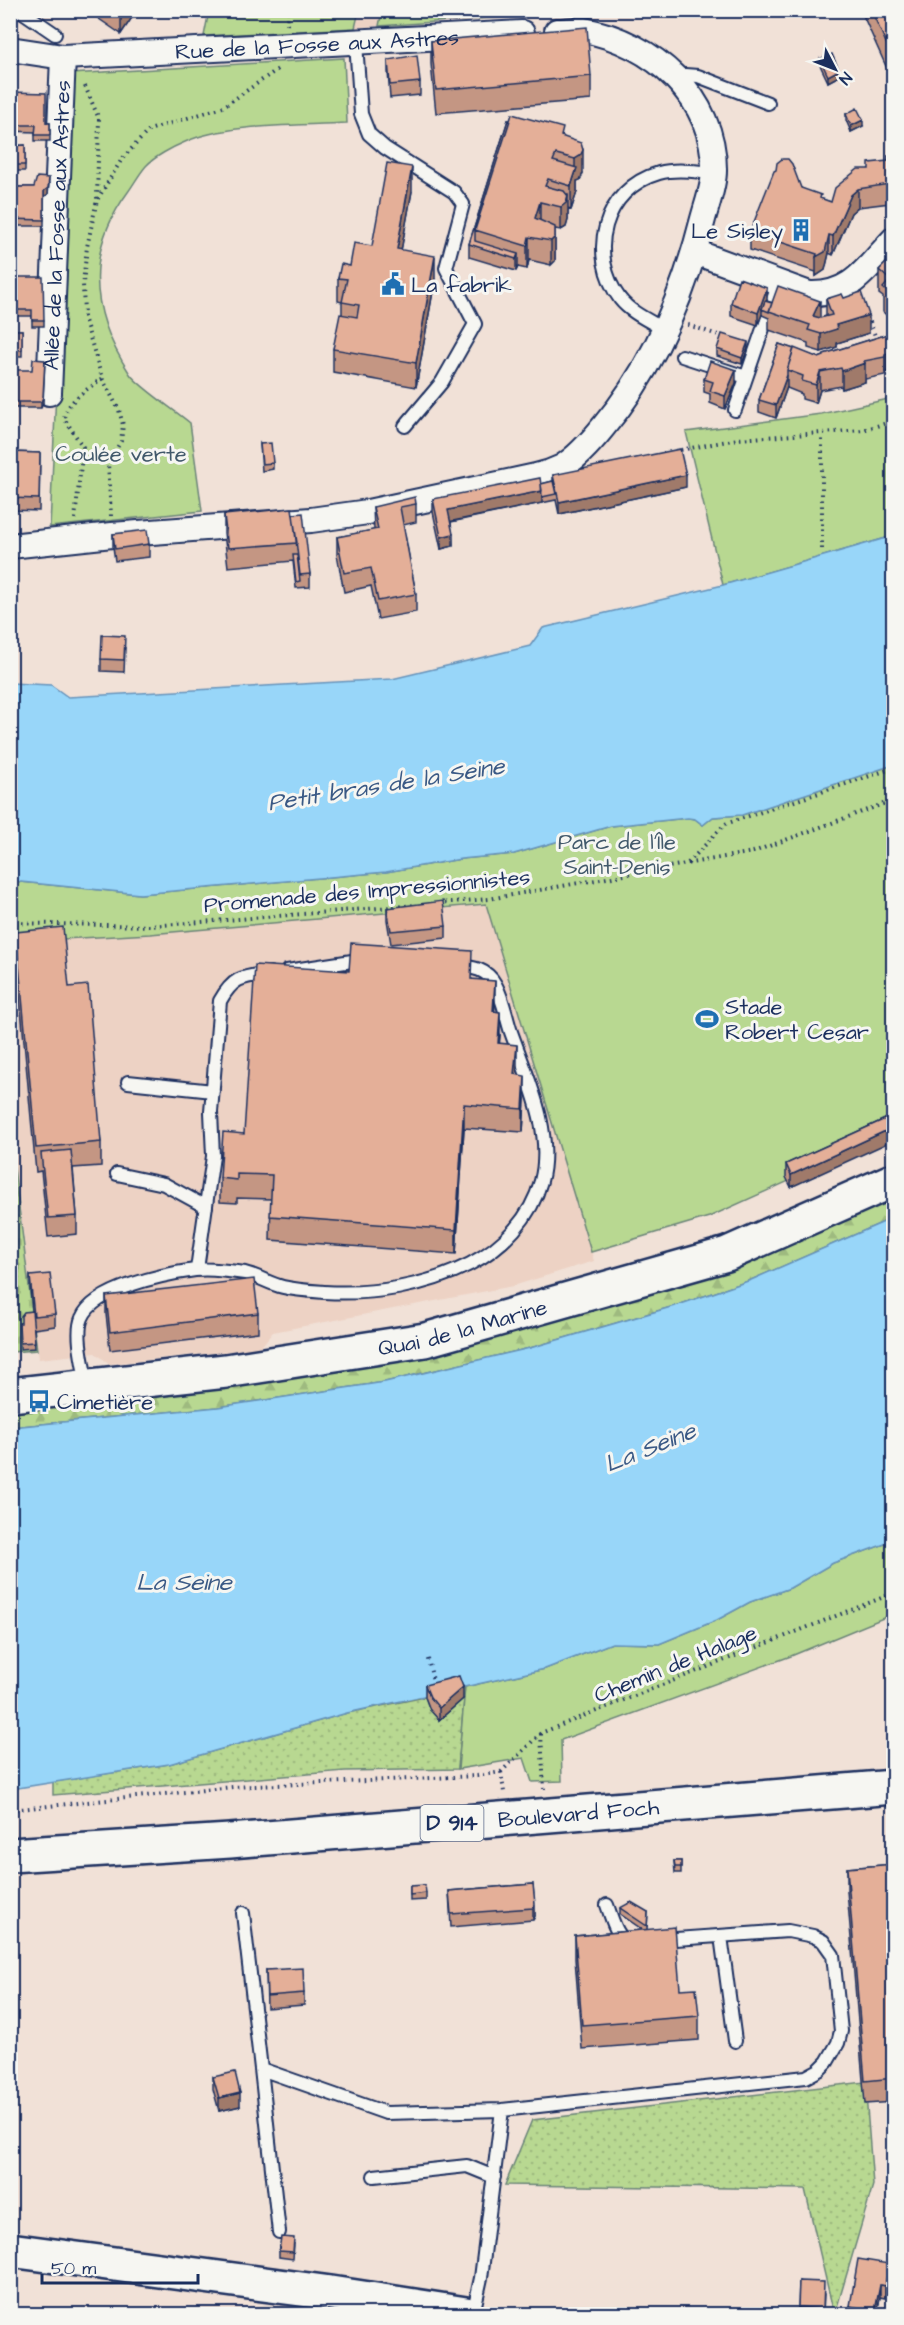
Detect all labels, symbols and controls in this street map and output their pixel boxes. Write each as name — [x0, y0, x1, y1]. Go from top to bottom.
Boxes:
street label: Rue de la Fosse aux Astres — [174, 22, 460, 68]
north arrow — [805, 39, 865, 99]
text: N — [834, 67, 857, 89]
street label: Allée de la Fosse aux Astres — [36, 80, 79, 371]
place label: Le Sisley — [691, 216, 783, 248]
building icon: Le Sisley — [788, 217, 814, 243]
place label: La fabrik — [411, 270, 512, 301]
public building icon: La fabrik — [380, 271, 406, 297]
park label: Coulée verte — [55, 439, 187, 470]
water label: Petit bras de la Seine — [265, 749, 508, 820]
park label: Parc de l'Île Saint-Denis — [558, 827, 676, 883]
street label: Promenade des Impressionnistes — [203, 862, 532, 921]
place label: Stade Robert Cesar — [725, 992, 869, 1048]
sports icon: Stade Robert Cesar — [694, 1006, 720, 1032]
street label: Quai de la Marine — [376, 1292, 551, 1364]
place label: Cimetière — [57, 1387, 153, 1418]
bus stop icon: Cimetière — [26, 1388, 52, 1414]
water label: La Seine — [600, 1414, 702, 1482]
water label: La Seine — [136, 1566, 233, 1600]
street label: Chemin de Halage — [590, 1618, 762, 1712]
street label: Boulevard Foch — [497, 1792, 661, 1836]
road number: D 914 — [420, 1805, 484, 1841]
scale bar — [42, 2247, 198, 2285]
text: 50 m — [51, 2256, 96, 2281]

